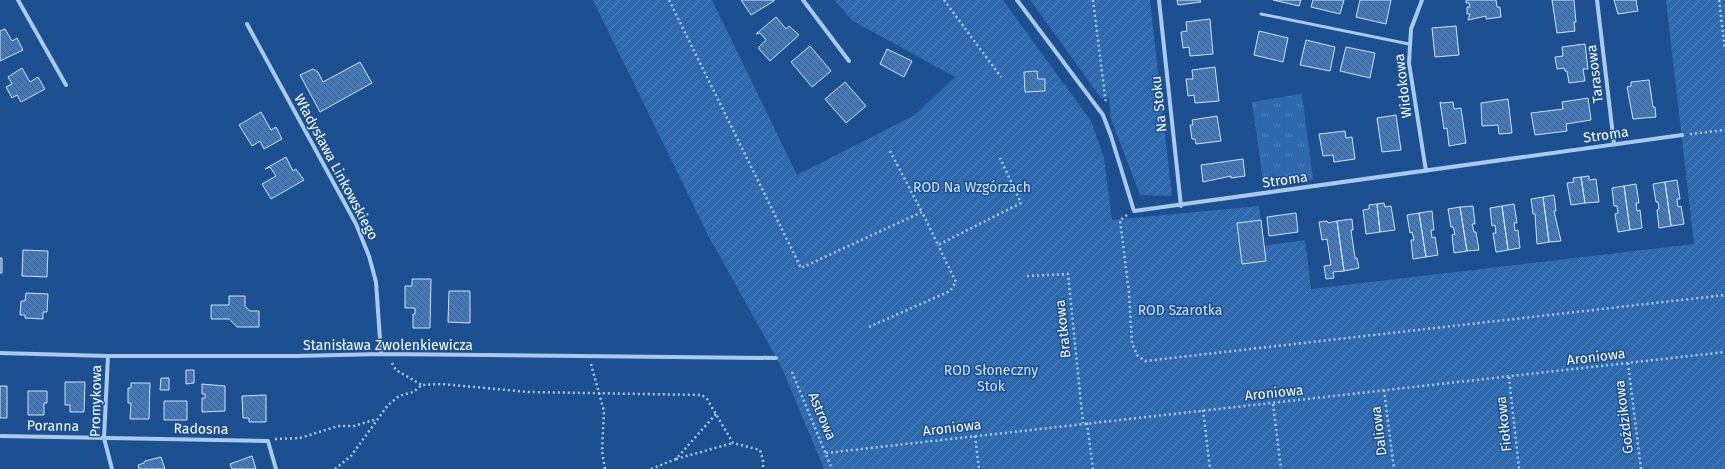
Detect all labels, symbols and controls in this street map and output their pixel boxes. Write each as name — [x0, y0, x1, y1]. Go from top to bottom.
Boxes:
street label: Tarasowa — [1583, 44, 1607, 104]
street label: Widokowa — [1391, 53, 1415, 119]
street label: Na Stoku — [1148, 75, 1170, 133]
street label: Władysława Linkowskiego — [290, 91, 382, 243]
street label: Stroma — [1582, 123, 1630, 147]
street label: Stroma — [1261, 168, 1309, 192]
park label: ROD Na Wzgórzach — [913, 179, 1031, 196]
street label: Bratkowa — [1051, 299, 1075, 359]
park label: ROD Szarotka — [1138, 302, 1222, 319]
street label: Stanisława Zwolenkiewicza — [303, 337, 473, 354]
street label: Aroniowa — [1566, 345, 1626, 369]
park label: ROD Słoneczny Stok — [944, 362, 1038, 395]
street label: Promykowa — [87, 365, 105, 437]
street label: Goździkowa — [1611, 379, 1637, 455]
street label: Aroniowa — [1244, 381, 1304, 405]
street label: Astrowa — [804, 390, 840, 442]
street label: Fiołkowa — [1493, 395, 1515, 453]
street label: Daliowa — [1368, 405, 1390, 457]
street label: Aroniowa — [922, 416, 982, 440]
street label: Poranna — [27, 417, 79, 435]
street label: Radosna — [173, 420, 229, 438]

